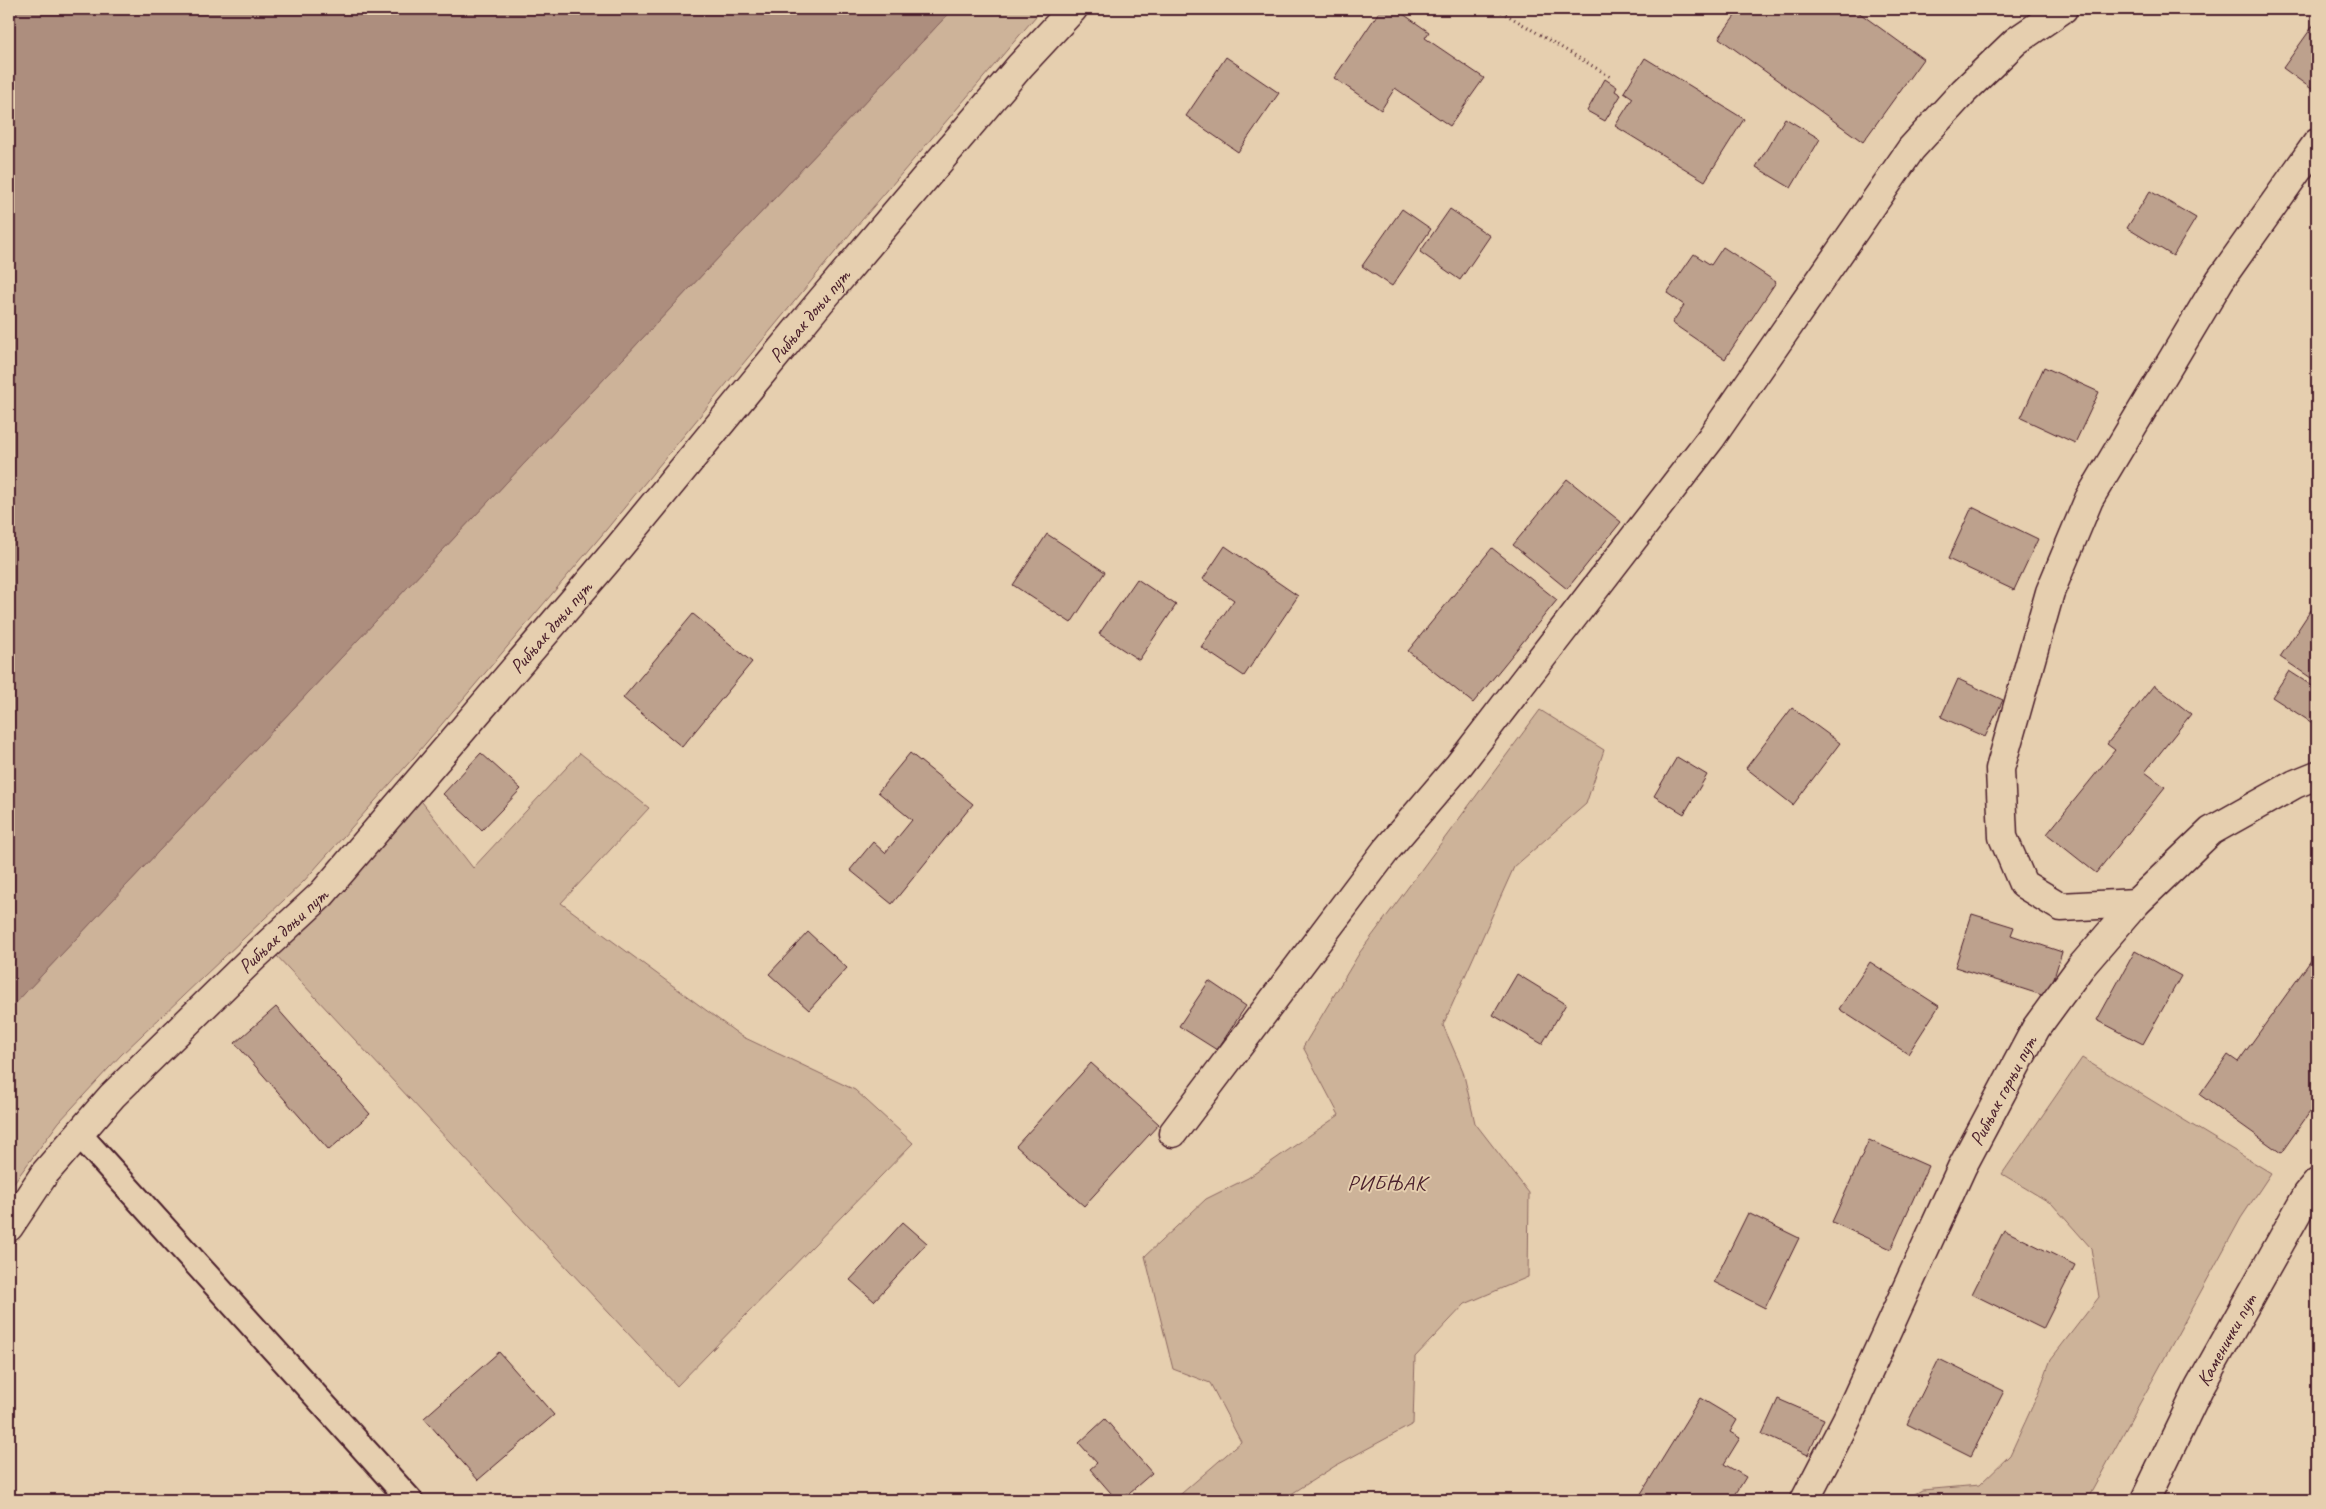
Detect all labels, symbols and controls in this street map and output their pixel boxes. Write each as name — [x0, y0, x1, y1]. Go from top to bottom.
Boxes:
street label: Рибњак доњи пут — [763, 262, 857, 367]
street label: Рибњак доњи пут — [504, 574, 598, 678]
street label: Рибњак доњи пут — [233, 881, 335, 978]
street label: Рибњак горњи пут — [1963, 1030, 2043, 1150]
district label: РИБЊАК — [1347, 1169, 1430, 1197]
street label: Каменички пут — [2190, 1288, 2262, 1390]

